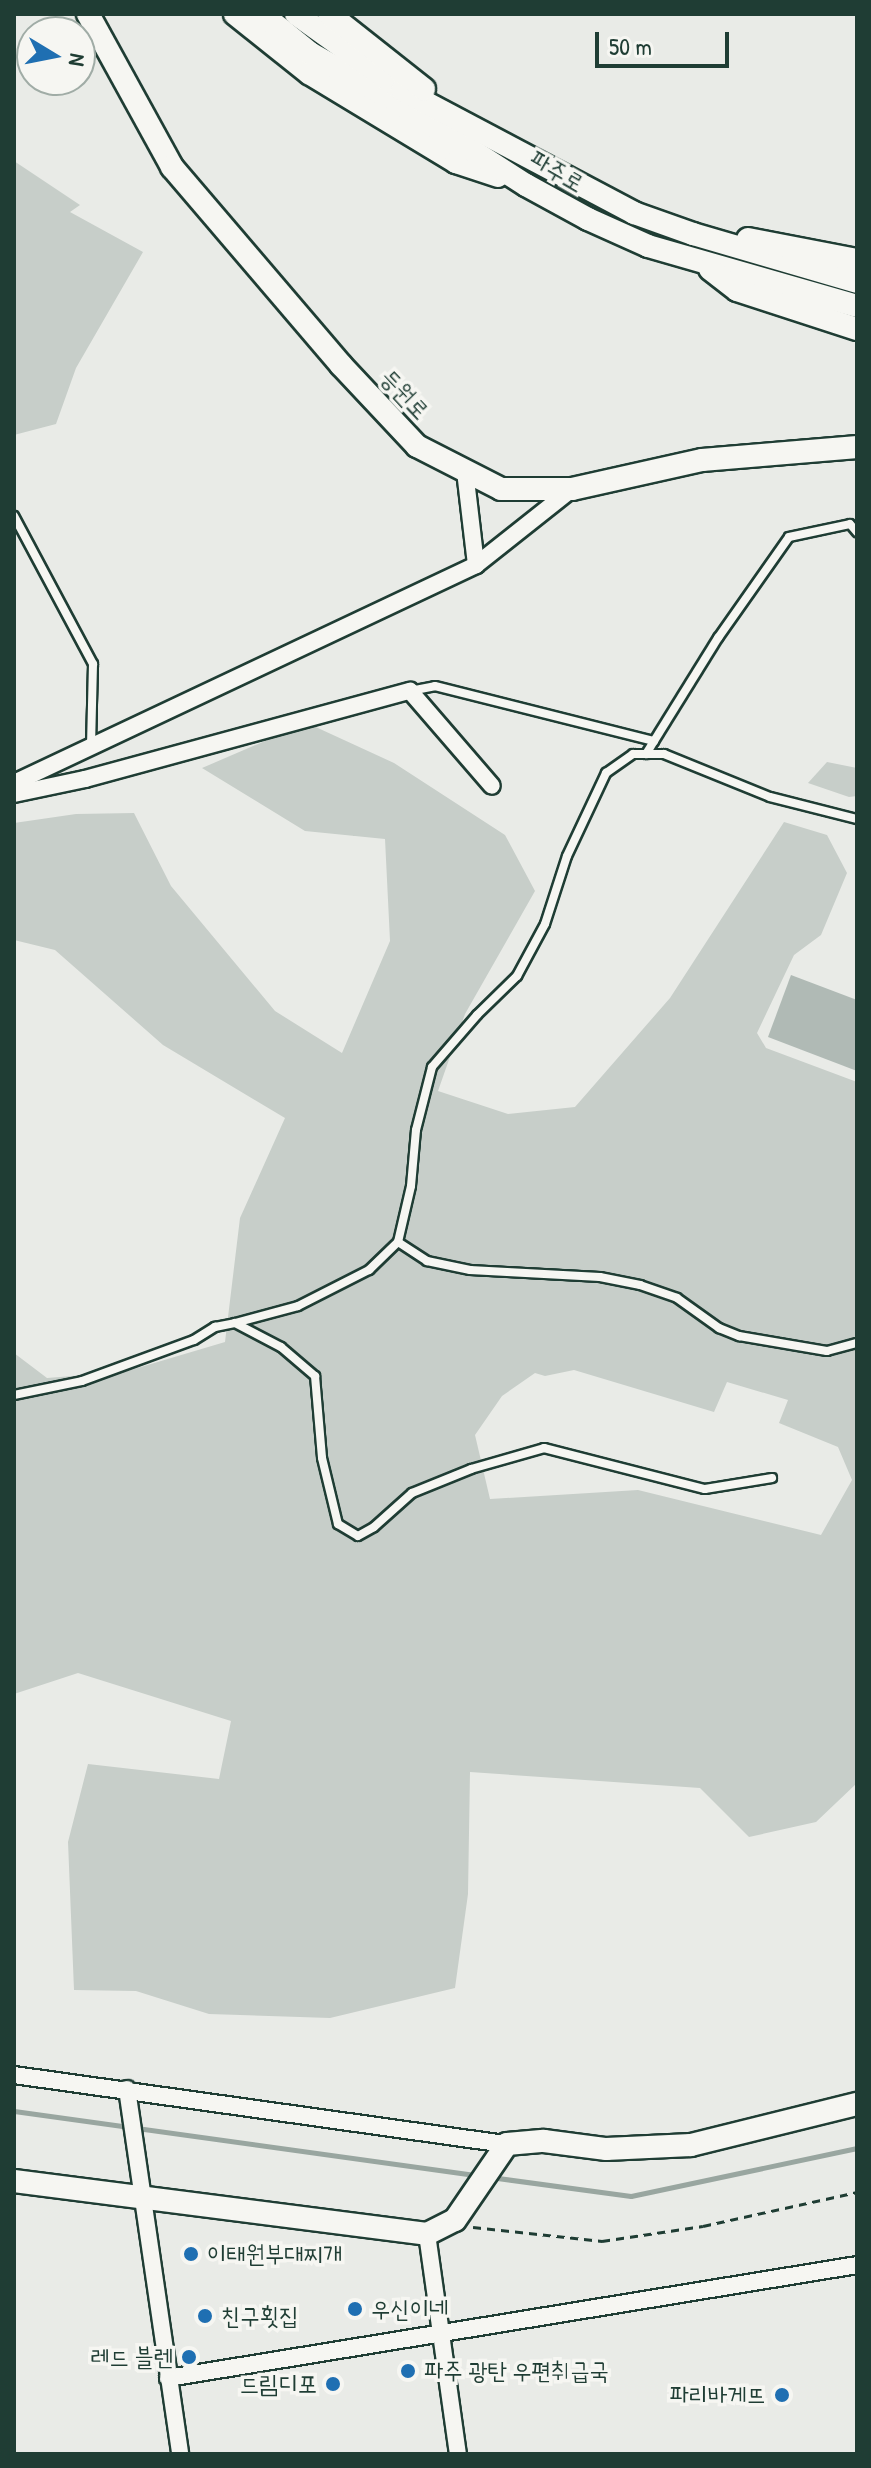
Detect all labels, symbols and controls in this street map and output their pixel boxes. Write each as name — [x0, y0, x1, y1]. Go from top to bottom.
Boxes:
north arrow — [16, 16, 96, 96]
scale bar — [599, 16, 733, 66]
text: 50 m — [609, 30, 652, 62]
text: N — [62, 51, 93, 68]
street label: 파주로 — [525, 144, 589, 198]
street label: 등원로 — [375, 363, 435, 425]
place label: 이태원부대찌개 — [207, 2240, 342, 2268]
marker: 이태원부대찌개 — [182, 2245, 200, 2263]
place label: 우신이네 — [371, 2295, 448, 2323]
marker: 우신이네 — [346, 2300, 364, 2318]
place label: 친구횟집 — [221, 2302, 298, 2330]
marker: 친구횟집 — [196, 2307, 214, 2325]
place label: 레드 블렌 — [90, 2343, 173, 2371]
marker: 레드 블렌 — [180, 2348, 198, 2366]
place label: 파주 광탄 우편취급국 — [424, 2357, 609, 2385]
marker: 파주 광탄 우편취급국 — [399, 2362, 417, 2380]
place label: 드림디포 — [240, 2370, 317, 2398]
marker: 드림디포 — [324, 2375, 342, 2393]
place label: 파리바게뜨 — [669, 2381, 766, 2409]
marker: 파리바게뜨 — [773, 2386, 791, 2404]

